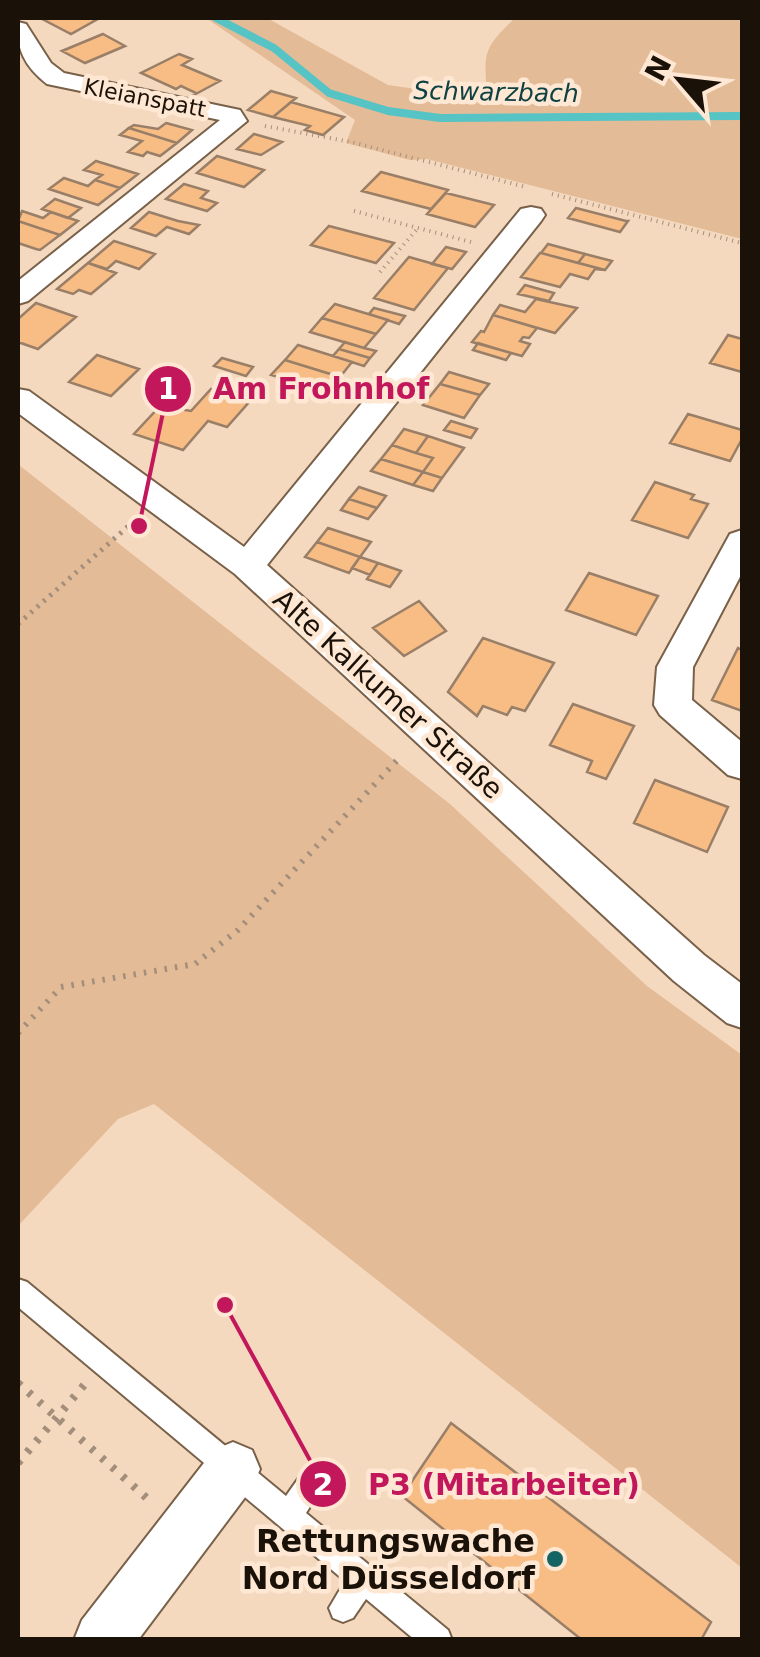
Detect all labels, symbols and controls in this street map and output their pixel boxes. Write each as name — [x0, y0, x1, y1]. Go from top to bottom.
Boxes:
north arrow — [630, 30, 730, 130]
text: N — [638, 50, 678, 87]
street label: Kleianspatt — [82, 74, 208, 122]
water label: Schwarzbach — [413, 76, 579, 108]
callout: Am Frohnhof — [143, 359, 449, 419]
text: 1 — [158, 371, 178, 406]
text: Am Frohnhof — [213, 371, 430, 406]
street label: Alte Kalkumer Straße — [267, 582, 509, 806]
callout: P3 (Mitarbeiter) — [298, 1454, 659, 1514]
text: 2 — [313, 1467, 333, 1502]
text: P3 (Mitarbeiter) — [368, 1467, 640, 1502]
place label: Rettungswache Nord Düsseldorf — [242, 1522, 536, 1597]
marker: Rettungswache Nord Düsseldorf — [544, 1548, 566, 1570]

